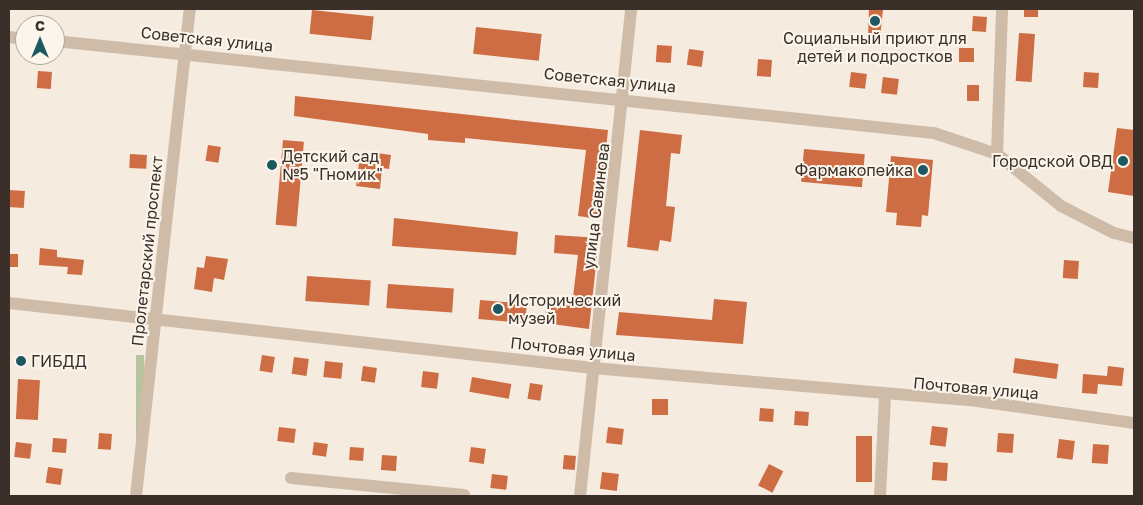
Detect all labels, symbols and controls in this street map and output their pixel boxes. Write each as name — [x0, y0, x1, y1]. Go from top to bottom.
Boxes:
north arrow — [15, 15, 65, 65]
marker: Социальный приют для детей и подростков — [869, 15, 881, 27]
text: С — [35, 17, 45, 34]
street label: Советская улица — [140, 22, 274, 56]
place label: Социальный приют для детей и подростков — [783, 28, 967, 66]
street label: Советская улица — [543, 63, 677, 97]
street label: улица Савинова — [579, 142, 613, 270]
place label: Детский сад №5 "Гномик" — [282, 146, 383, 184]
place label: Городской ОВД — [992, 151, 1113, 171]
street label: Пролетарский проспект — [127, 155, 167, 347]
marker: Городской ОВД — [1117, 155, 1129, 167]
marker: Детский сад №5 "Гномик" — [266, 159, 278, 171]
place label: Фармакопейка — [795, 160, 913, 180]
marker: Фармакопейка — [917, 164, 929, 176]
place label: Исторический музей — [508, 290, 621, 328]
marker: Исторический музей — [492, 303, 504, 315]
street label: Почтовая улица — [509, 333, 637, 365]
place label: ГИБДД — [31, 351, 87, 371]
marker: ГИБДД — [15, 355, 27, 367]
street label: Почтовая улица — [912, 373, 1040, 403]

